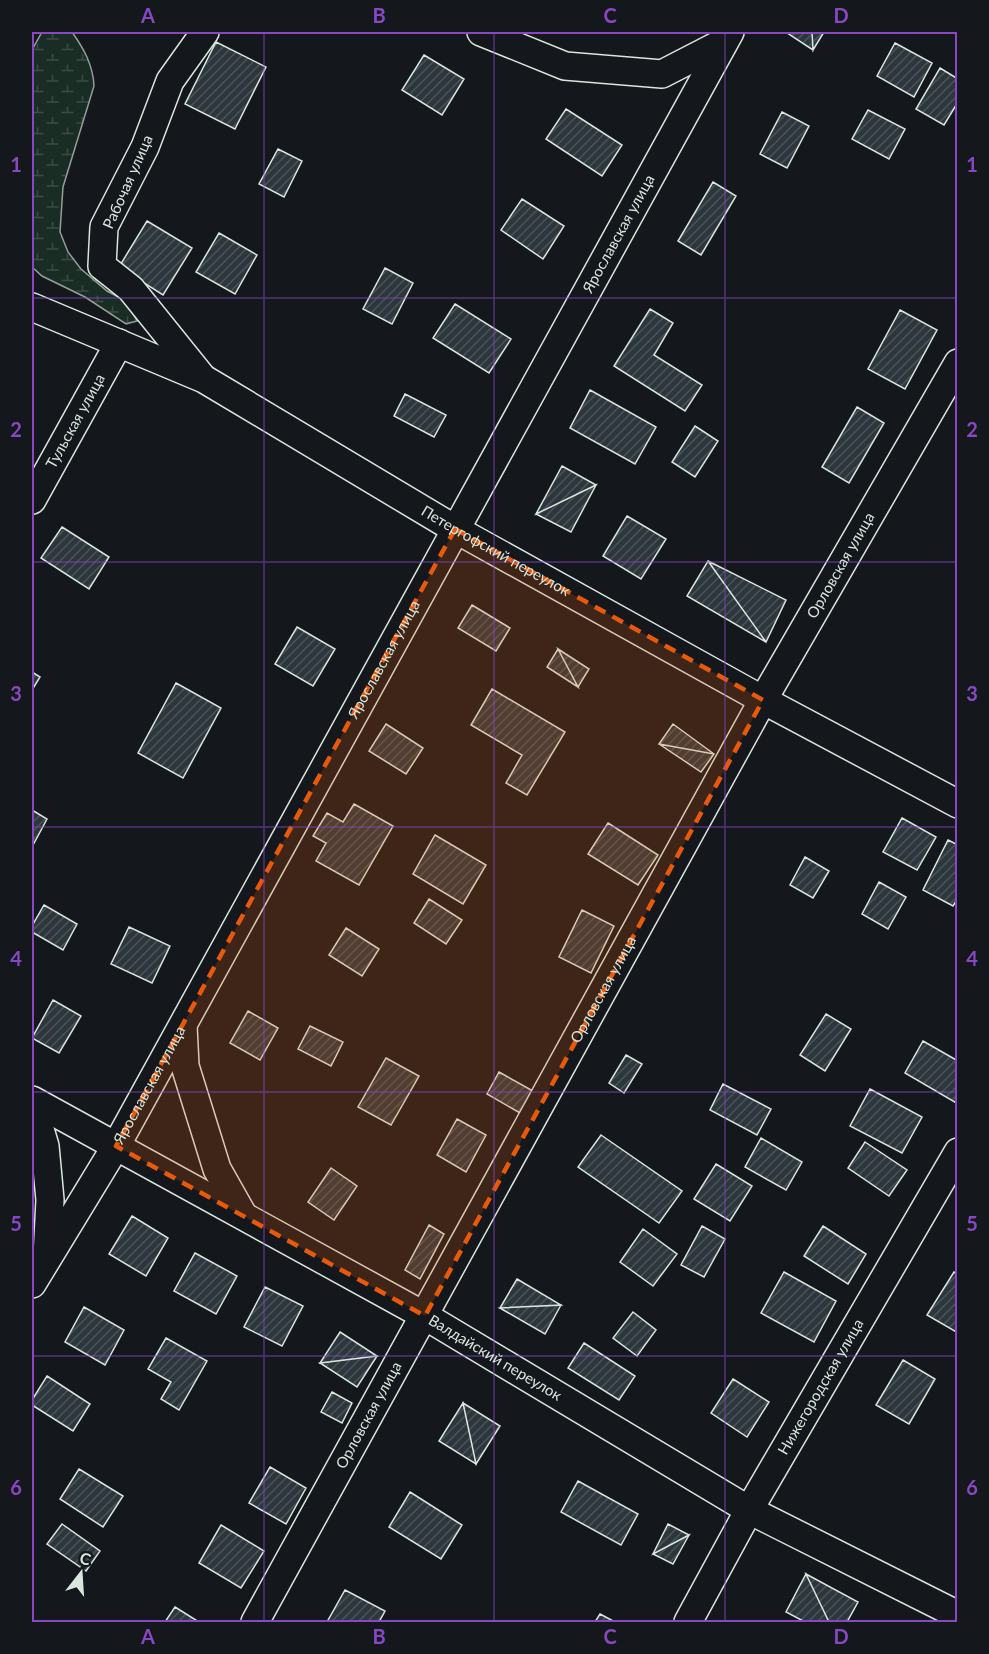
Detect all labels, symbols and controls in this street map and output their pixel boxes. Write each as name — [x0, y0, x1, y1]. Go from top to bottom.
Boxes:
text: A — [140, 3, 155, 27]
text: B — [372, 3, 386, 27]
text: C — [603, 3, 617, 27]
text: D — [833, 3, 849, 27]
street label: Рабочая улица — [98, 132, 156, 231]
text: 1 — [10, 152, 22, 176]
text: 1 — [966, 152, 978, 176]
street label: Ярославская улица — [578, 171, 658, 297]
street label: Тульская улица — [41, 370, 108, 471]
text: 2 — [10, 417, 22, 441]
text: 2 — [966, 417, 978, 441]
street label: Петергофский переулок — [418, 501, 574, 599]
street label: Орловская улица — [802, 509, 878, 621]
street label: Ярославская улица — [343, 597, 423, 722]
text: 3 — [10, 681, 22, 705]
text: 3 — [966, 681, 978, 705]
street label: Орловская улица — [566, 932, 639, 1046]
text: 4 — [10, 946, 22, 970]
text: 4 — [966, 946, 978, 970]
street label: Ярославская улица — [108, 1022, 188, 1148]
text: 5 — [10, 1211, 22, 1235]
text: 5 — [966, 1211, 978, 1235]
street label: Валдайский переулок — [426, 1310, 565, 1404]
street label: Нижегородская улица — [773, 1315, 867, 1458]
street label: Орловская улица — [331, 1358, 405, 1471]
text: 6 — [10, 1475, 22, 1499]
text: 6 — [966, 1475, 978, 1499]
north arrow — [51, 1543, 111, 1603]
text: С — [78, 1548, 94, 1569]
text: A — [140, 1624, 155, 1648]
text: B — [372, 1624, 386, 1648]
text: C — [603, 1624, 617, 1648]
text: D — [833, 1624, 849, 1648]

